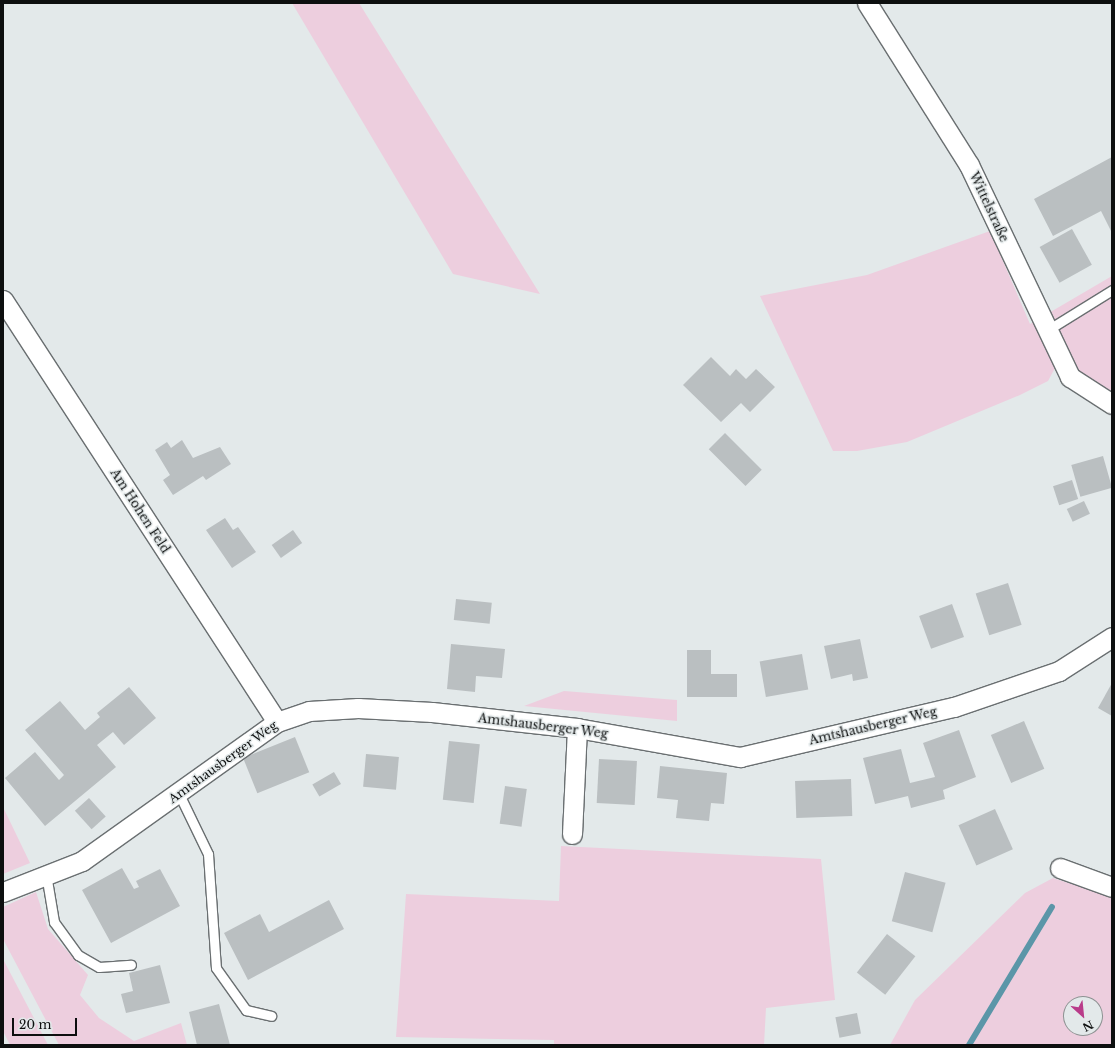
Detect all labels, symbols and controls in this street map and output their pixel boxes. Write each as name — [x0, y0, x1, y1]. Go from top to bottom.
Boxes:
street label: Wittelstraße — [967, 170, 1011, 244]
street label: Am Hohen Feld — [107, 466, 173, 556]
street label: Amtshausberger Weg — [807, 704, 939, 748]
street label: Amtshausberger Weg — [477, 711, 609, 741]
street label: Amtshausberger Weg — [166, 718, 280, 806]
north arrow — [1063, 996, 1103, 1036]
scale bar — [14, 1010, 79, 1036]
text: 20 m — [19, 1017, 51, 1032]
text: N — [1080, 1017, 1096, 1034]

